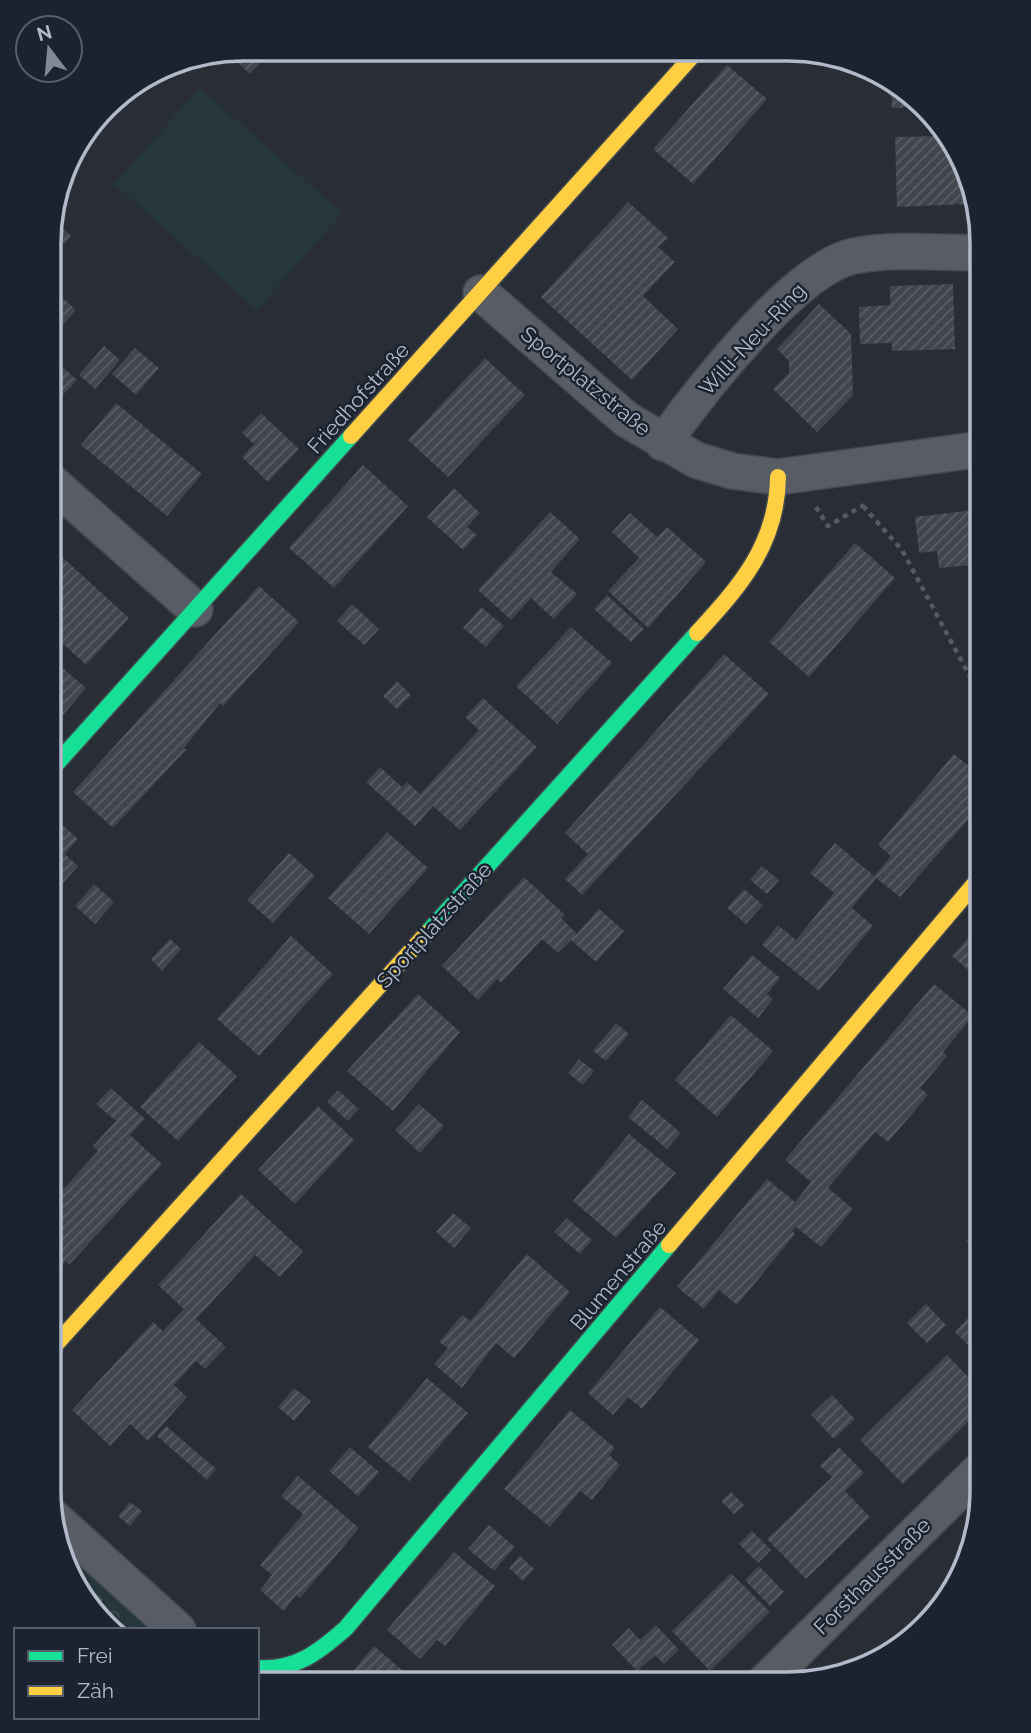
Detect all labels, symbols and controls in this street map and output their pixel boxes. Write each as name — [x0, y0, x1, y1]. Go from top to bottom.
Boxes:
north arrow — [14, 14, 84, 84]
text: N — [34, 20, 54, 45]
street label: Willi-Neu-Ring — [694, 278, 810, 400]
street label: Sportplatzstraße — [516, 321, 656, 441]
street label: Friedhofstraße — [302, 338, 414, 458]
street label: Sportplatzstraße — [371, 857, 497, 993]
street label: Blumenstraße — [565, 1215, 671, 1335]
street label: Forsthausstraße — [808, 1512, 936, 1640]
legend — [14, 1628, 259, 1719]
text: Frei — [77, 1643, 113, 1668]
text: Zäh — [77, 1678, 114, 1703]

